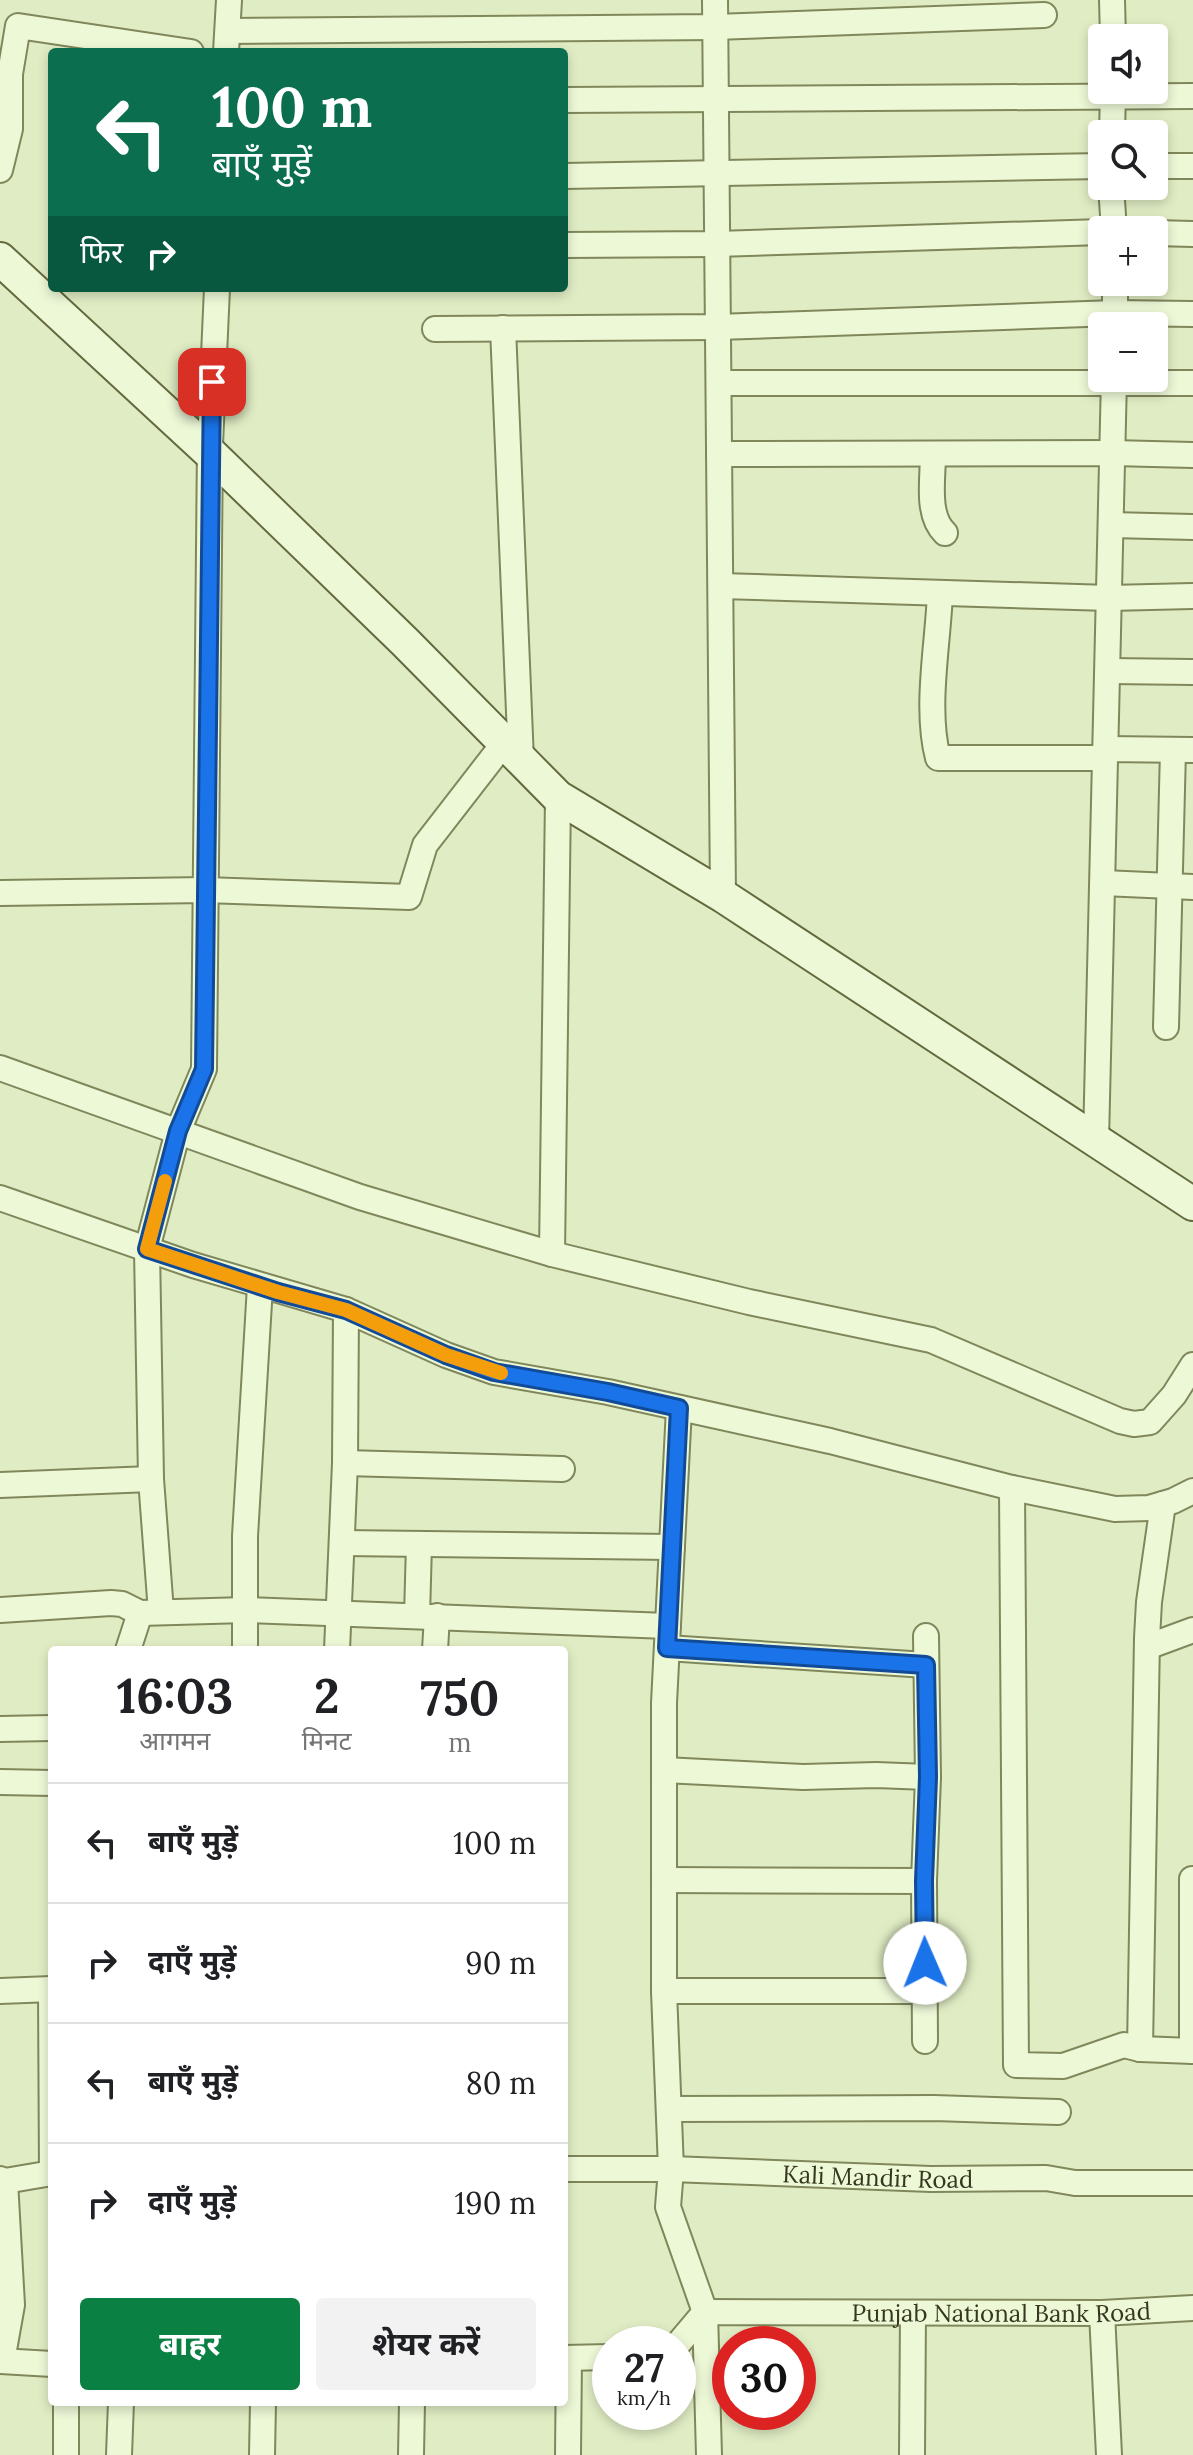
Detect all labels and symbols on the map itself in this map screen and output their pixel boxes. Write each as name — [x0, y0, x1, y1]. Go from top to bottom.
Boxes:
pin — [178, 348, 246, 416]
position arrow — [883, 1921, 967, 2005]
street label: Kali Mandir Road — [782, 2158, 973, 2195]
street label: Punjab National Bank Road — [851, 2295, 1152, 2329]
speed limit sign: 30 — [712, 2326, 816, 2430]

